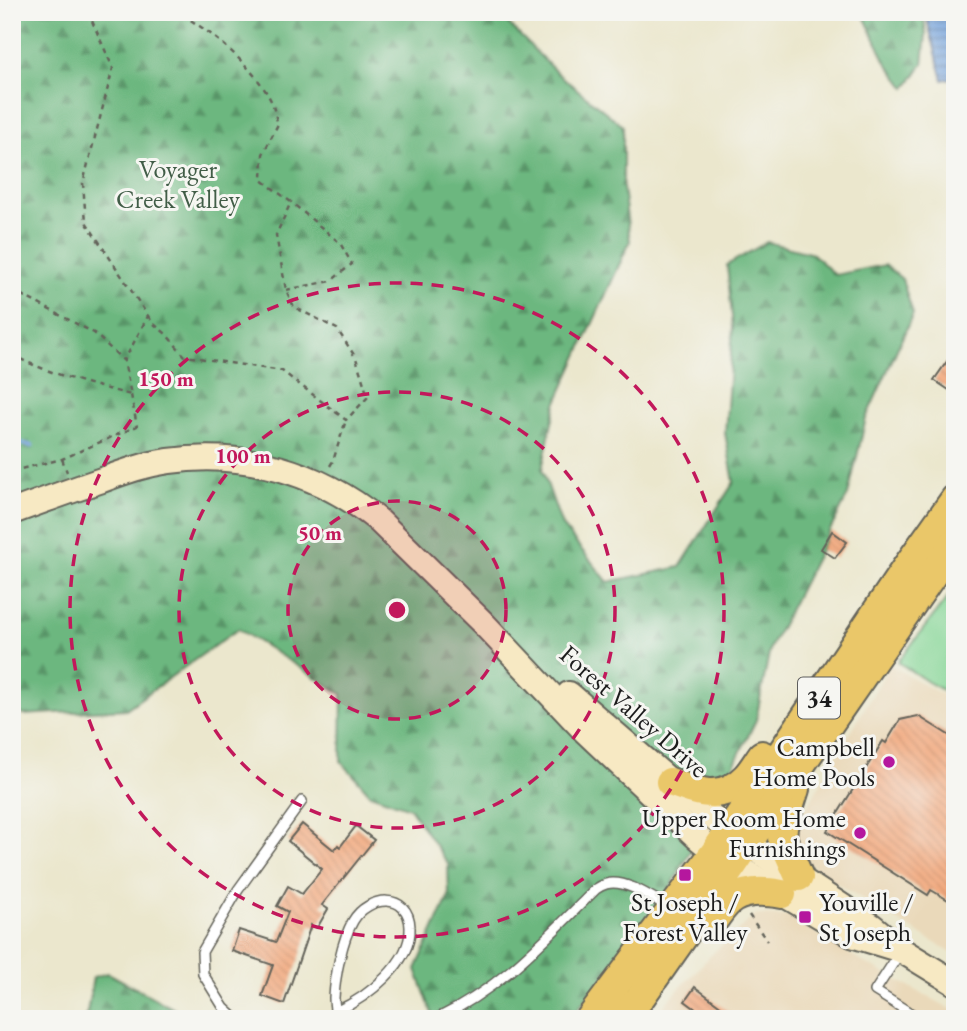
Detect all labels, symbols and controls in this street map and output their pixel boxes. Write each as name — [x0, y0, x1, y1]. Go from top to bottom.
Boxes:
park label: Voyager Creek Valley — [116, 152, 241, 216]
text: 150 m — [138, 365, 194, 392]
text: 100 m — [215, 442, 271, 469]
text: 50 m — [298, 519, 342, 546]
centre of rings — [385, 598, 409, 622]
street label: Forest Valley Drive — [553, 637, 715, 785]
road number: 34 — [798, 678, 840, 718]
place label: Campbell Home Pools — [752, 730, 875, 794]
marker: Campbell Home Pools — [881, 754, 897, 770]
place label: Upper Room Home Furnishings — [642, 801, 846, 865]
marker: Upper Room Home Furnishings — [852, 825, 868, 841]
marker: St Joseph / Forest Valley — [677, 867, 693, 883]
place label: St Joseph / Forest Valley — [622, 885, 748, 949]
place label: Youville / St Joseph — [819, 885, 914, 949]
marker: Youville / St Joseph — [797, 909, 813, 925]

